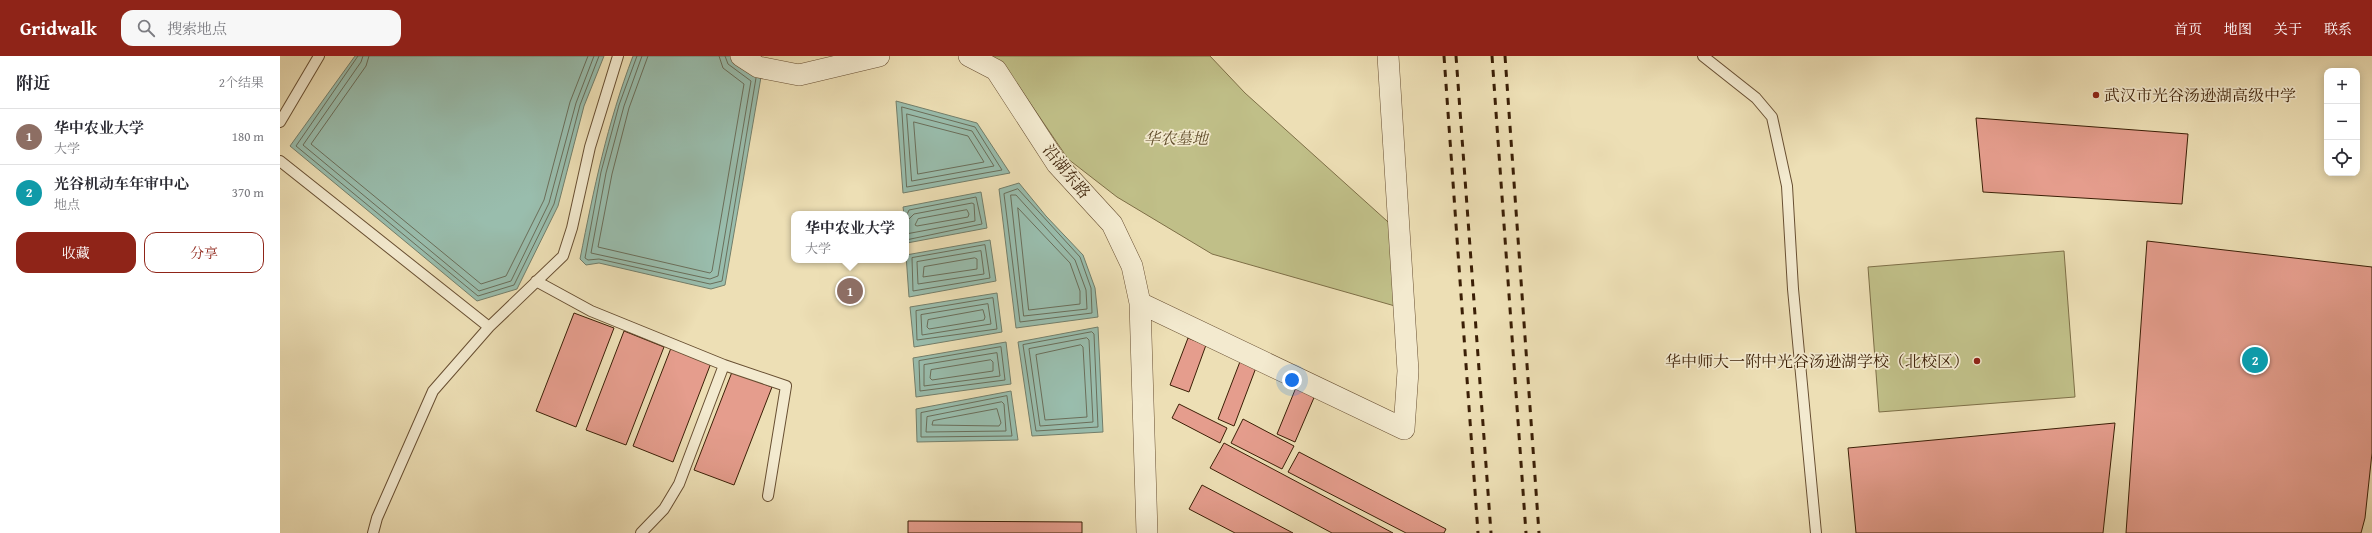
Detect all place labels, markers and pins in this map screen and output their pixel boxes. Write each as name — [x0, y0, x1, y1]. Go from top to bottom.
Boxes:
place label: 武汉市光谷汤逊湖高级中学 — [2104, 83, 2296, 107]
marker: 武汉市光谷汤逊湖高级中学 — [2091, 90, 2101, 100]
pin: 1 — [837, 276, 863, 306]
pin: 2 — [2242, 345, 2268, 375]
place label: 华中师大一附中光谷汤逊湖学校（北校区） — [1665, 349, 1969, 373]
marker: 华中师大一附中光谷汤逊湖学校（北校区） — [1972, 356, 1982, 366]

